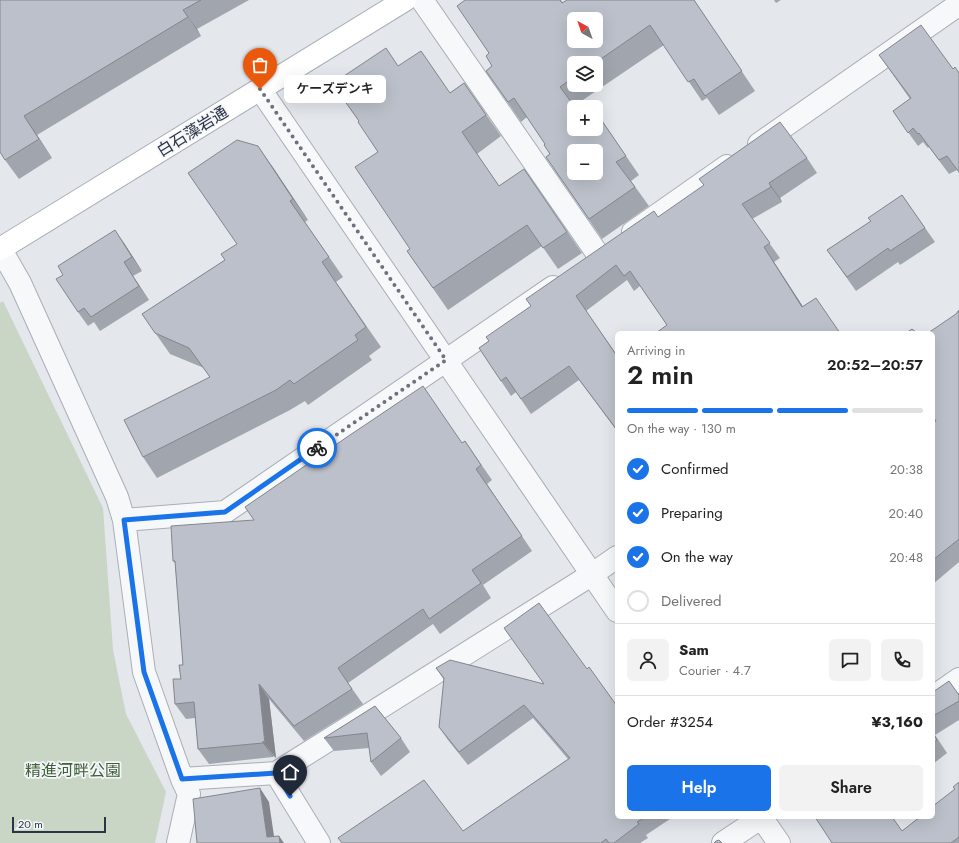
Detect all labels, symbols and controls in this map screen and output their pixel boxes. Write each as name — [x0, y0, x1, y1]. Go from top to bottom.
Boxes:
north arrow — [567, 12, 603, 48]
map controls — [567, 12, 603, 180]
pin — [243, 48, 277, 89]
icon: bag — [249, 54, 271, 76]
button: layers — [567, 56, 603, 92]
callout: ケーズデンキ — [284, 75, 386, 103]
text: ケーズデンキ — [296, 79, 374, 98]
street label: 白石藻岩通 — [152, 100, 232, 162]
button: + — [567, 100, 603, 136]
button: − — [567, 144, 603, 180]
text: Arriving in — [627, 341, 685, 360]
text: 20:52–20:57 — [827, 354, 923, 376]
text: 2 min — [627, 356, 694, 394]
text: On the way · 130 m — [627, 419, 736, 438]
courier — [297, 428, 337, 468]
icon: bike — [306, 437, 328, 459]
icon: check — [627, 458, 649, 480]
text: Confirmed — [661, 458, 729, 480]
text: 20:38 — [890, 460, 923, 479]
icon: check — [627, 502, 649, 524]
text: Preparing — [661, 502, 723, 524]
text: 20:40 — [889, 504, 923, 523]
icon: check — [627, 546, 649, 568]
text: On the way — [661, 546, 733, 568]
text: 20:48 — [889, 548, 923, 567]
text: Delivered — [661, 590, 722, 612]
button: person — [627, 639, 669, 681]
text: Sam — [679, 639, 709, 661]
button: chat — [829, 639, 871, 681]
button: phone — [881, 639, 923, 681]
text: Courier · 4.7 — [679, 661, 751, 680]
text: Order #3254 — [627, 711, 713, 733]
text: ¥3,160 — [871, 711, 923, 733]
pin — [273, 755, 307, 796]
park label: 精進河畔公園 — [25, 759, 121, 782]
icon: home — [279, 761, 301, 783]
button: Help — [627, 765, 771, 811]
button: Share — [779, 765, 923, 811]
scale bar — [12, 815, 106, 834]
text: 20 m — [18, 816, 43, 832]

